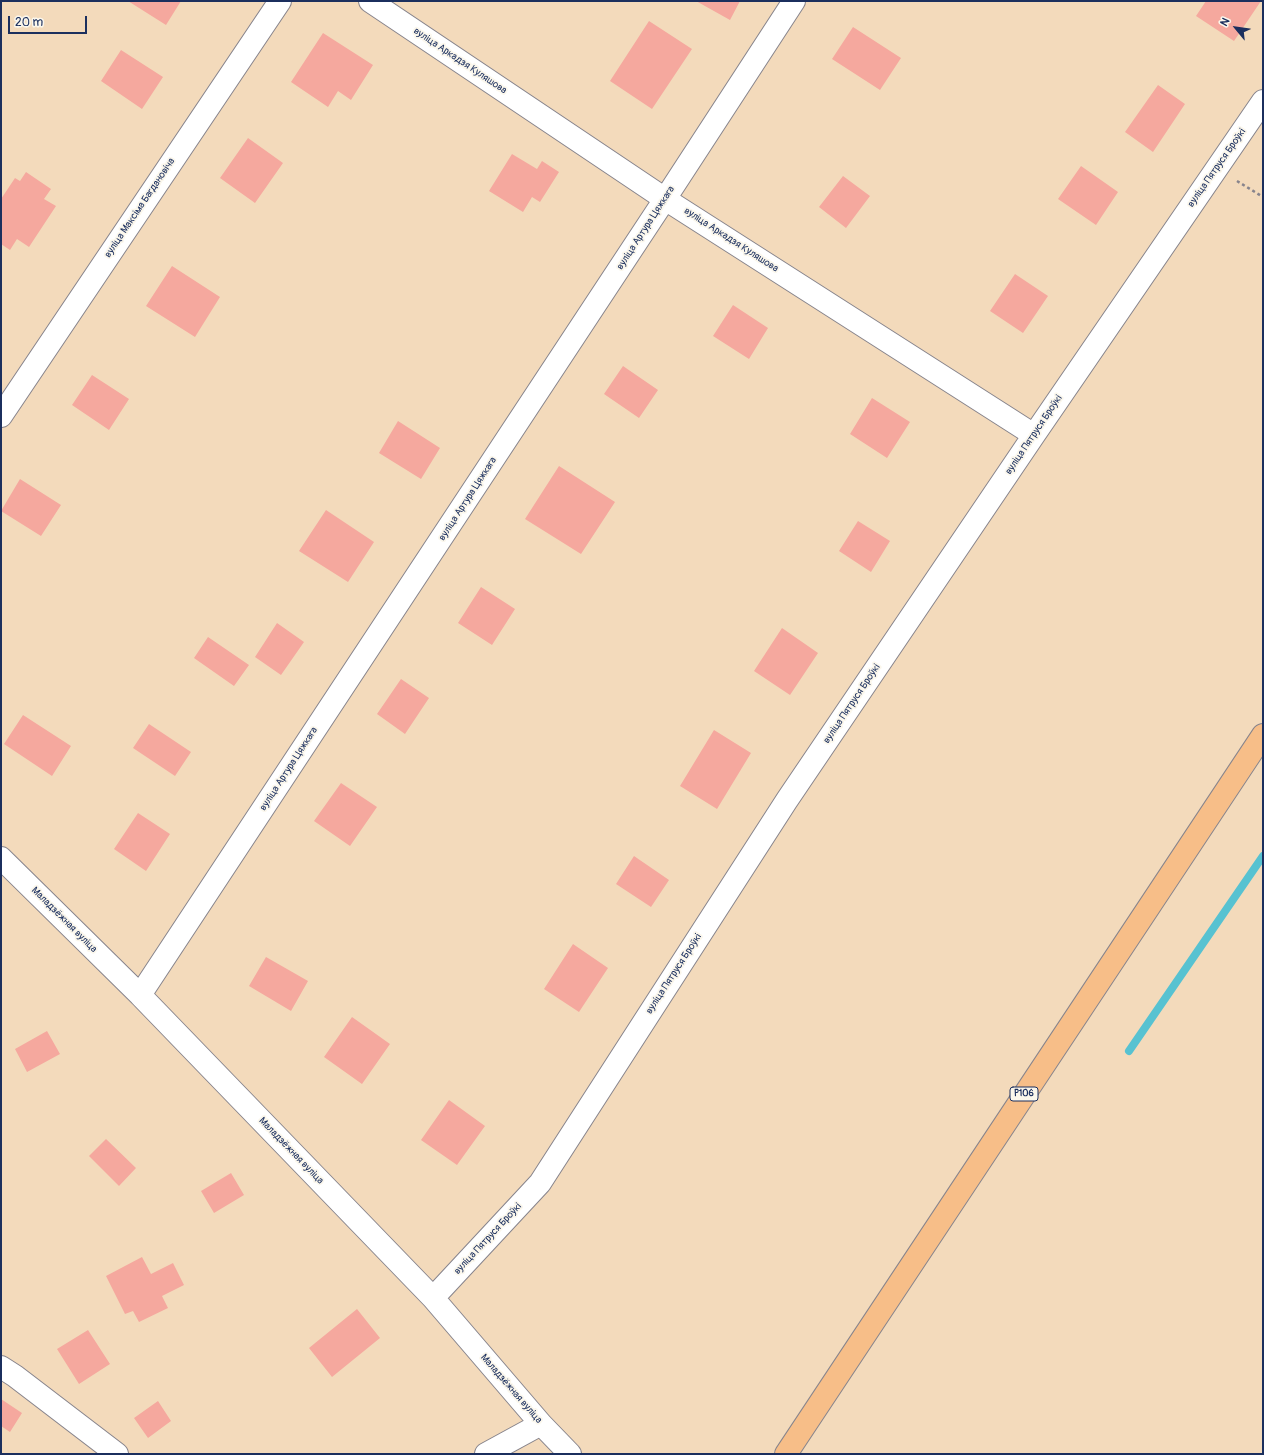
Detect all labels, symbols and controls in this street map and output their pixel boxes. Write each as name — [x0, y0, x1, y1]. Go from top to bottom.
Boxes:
scale bar — [10, 8, 89, 34]
north arrow — [1216, 8, 1256, 48]
text: 20 m — [15, 15, 43, 30]
text: N — [1218, 16, 1233, 28]
street label: вуліца Аркадзя Куляшова — [411, 25, 509, 97]
street label: вуліца Пятруся Броўкі — [1185, 126, 1249, 210]
street label: вуліца Максіма Багдановіча — [102, 156, 178, 260]
street label: вуліца Артура Цяжкага — [614, 184, 678, 272]
street label: вуліца Аркадзя Куляшова — [682, 205, 780, 275]
street label: вуліца Пятруся Броўкі — [1003, 393, 1065, 477]
street label: вуліца Артура Цяжкага — [436, 455, 500, 543]
street label: вуліца Пятруся Броўкі — [821, 662, 883, 746]
street label: вуліца Артура Цяжкага — [257, 725, 321, 813]
street label: Маладзёжная вуліца — [29, 885, 99, 955]
street label: вуліца Пятруся Броўкі — [644, 932, 704, 1016]
road number: Р106 — [1010, 1087, 1038, 1101]
street label: Маладзёжная вуліца — [256, 1115, 326, 1187]
street label: вуліца Пятруся Броўкі — [452, 1201, 524, 1277]
street label: Маладзёжная вуліца — [478, 1352, 544, 1426]

